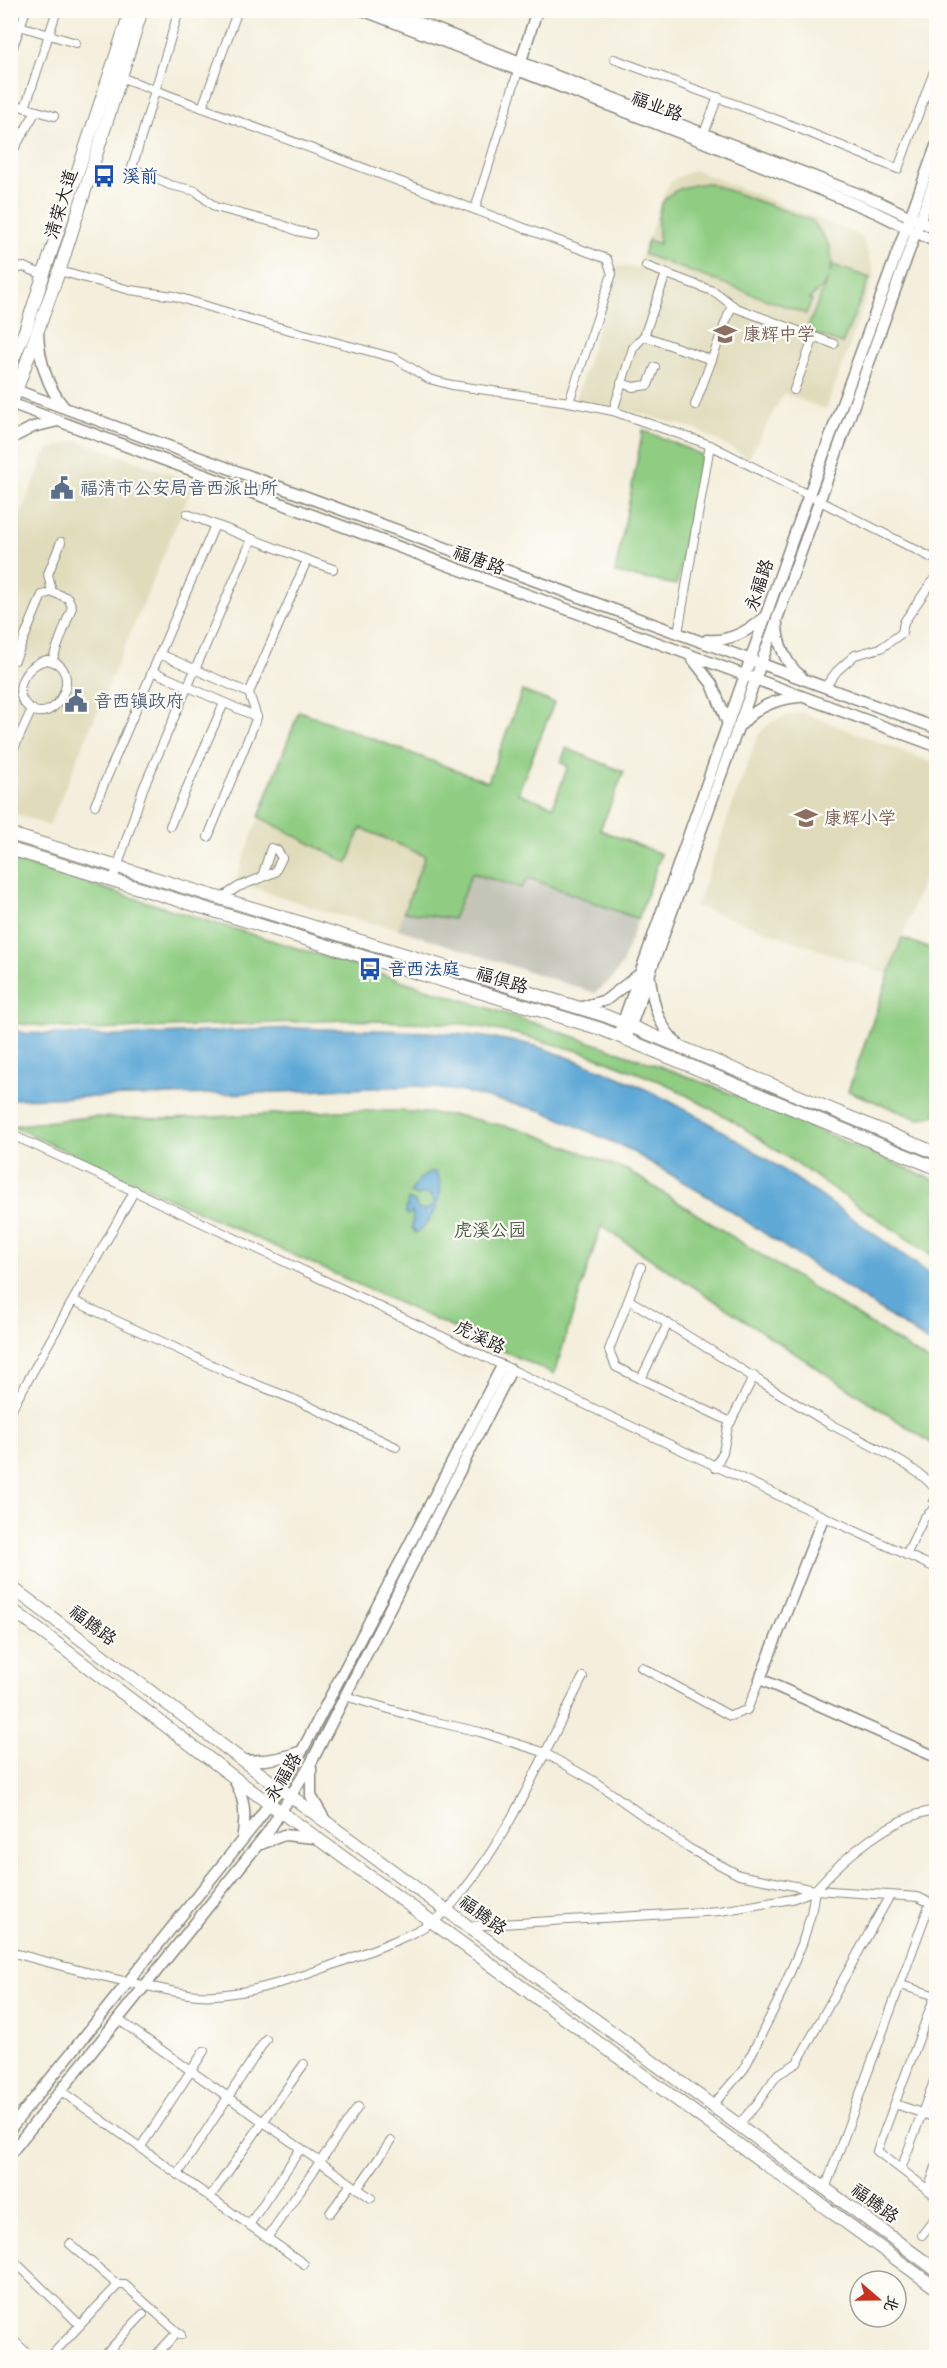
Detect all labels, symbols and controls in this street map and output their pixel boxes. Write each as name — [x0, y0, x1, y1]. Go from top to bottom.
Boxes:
street label: 福业路 — [628, 86, 686, 126]
bus stop icon: 溪前 — [91, 163, 117, 189]
place label: 溪前 — [122, 165, 158, 187]
street label: 清荣大道 — [40, 166, 82, 242]
school or university icon: 康辉中学 — [712, 321, 738, 347]
place label: 康辉中学 — [743, 323, 815, 345]
public building icon: 福清市公安局音西派出所 — [49, 475, 75, 501]
place label: 福清市公安局音西派出所 — [80, 477, 278, 499]
street label: 福唐路 — [450, 540, 508, 580]
street label: 永福路 — [740, 556, 778, 614]
public building icon: 音西镇政府 — [63, 688, 89, 714]
place label: 音西镇政府 — [94, 690, 184, 712]
school or university icon: 康辉小学 — [793, 805, 819, 831]
place label: 康辉小学 — [824, 807, 896, 829]
bus stop icon: 音西法庭 — [357, 956, 383, 982]
place label: 音西法庭 — [388, 958, 460, 980]
street label: 福俱路 — [473, 962, 531, 998]
park label: 虎溪公园 — [454, 1219, 526, 1241]
street label: 虎溪路 — [451, 1315, 509, 1359]
street label: 福腾路 — [65, 1600, 121, 1650]
street label: 永福路 — [260, 1748, 306, 1806]
street label: 福腾路 — [455, 1890, 511, 1940]
street label: 福腾路 — [847, 2178, 903, 2228]
north arrow — [848, 2269, 908, 2329]
text: 北 — [880, 2293, 903, 2315]

